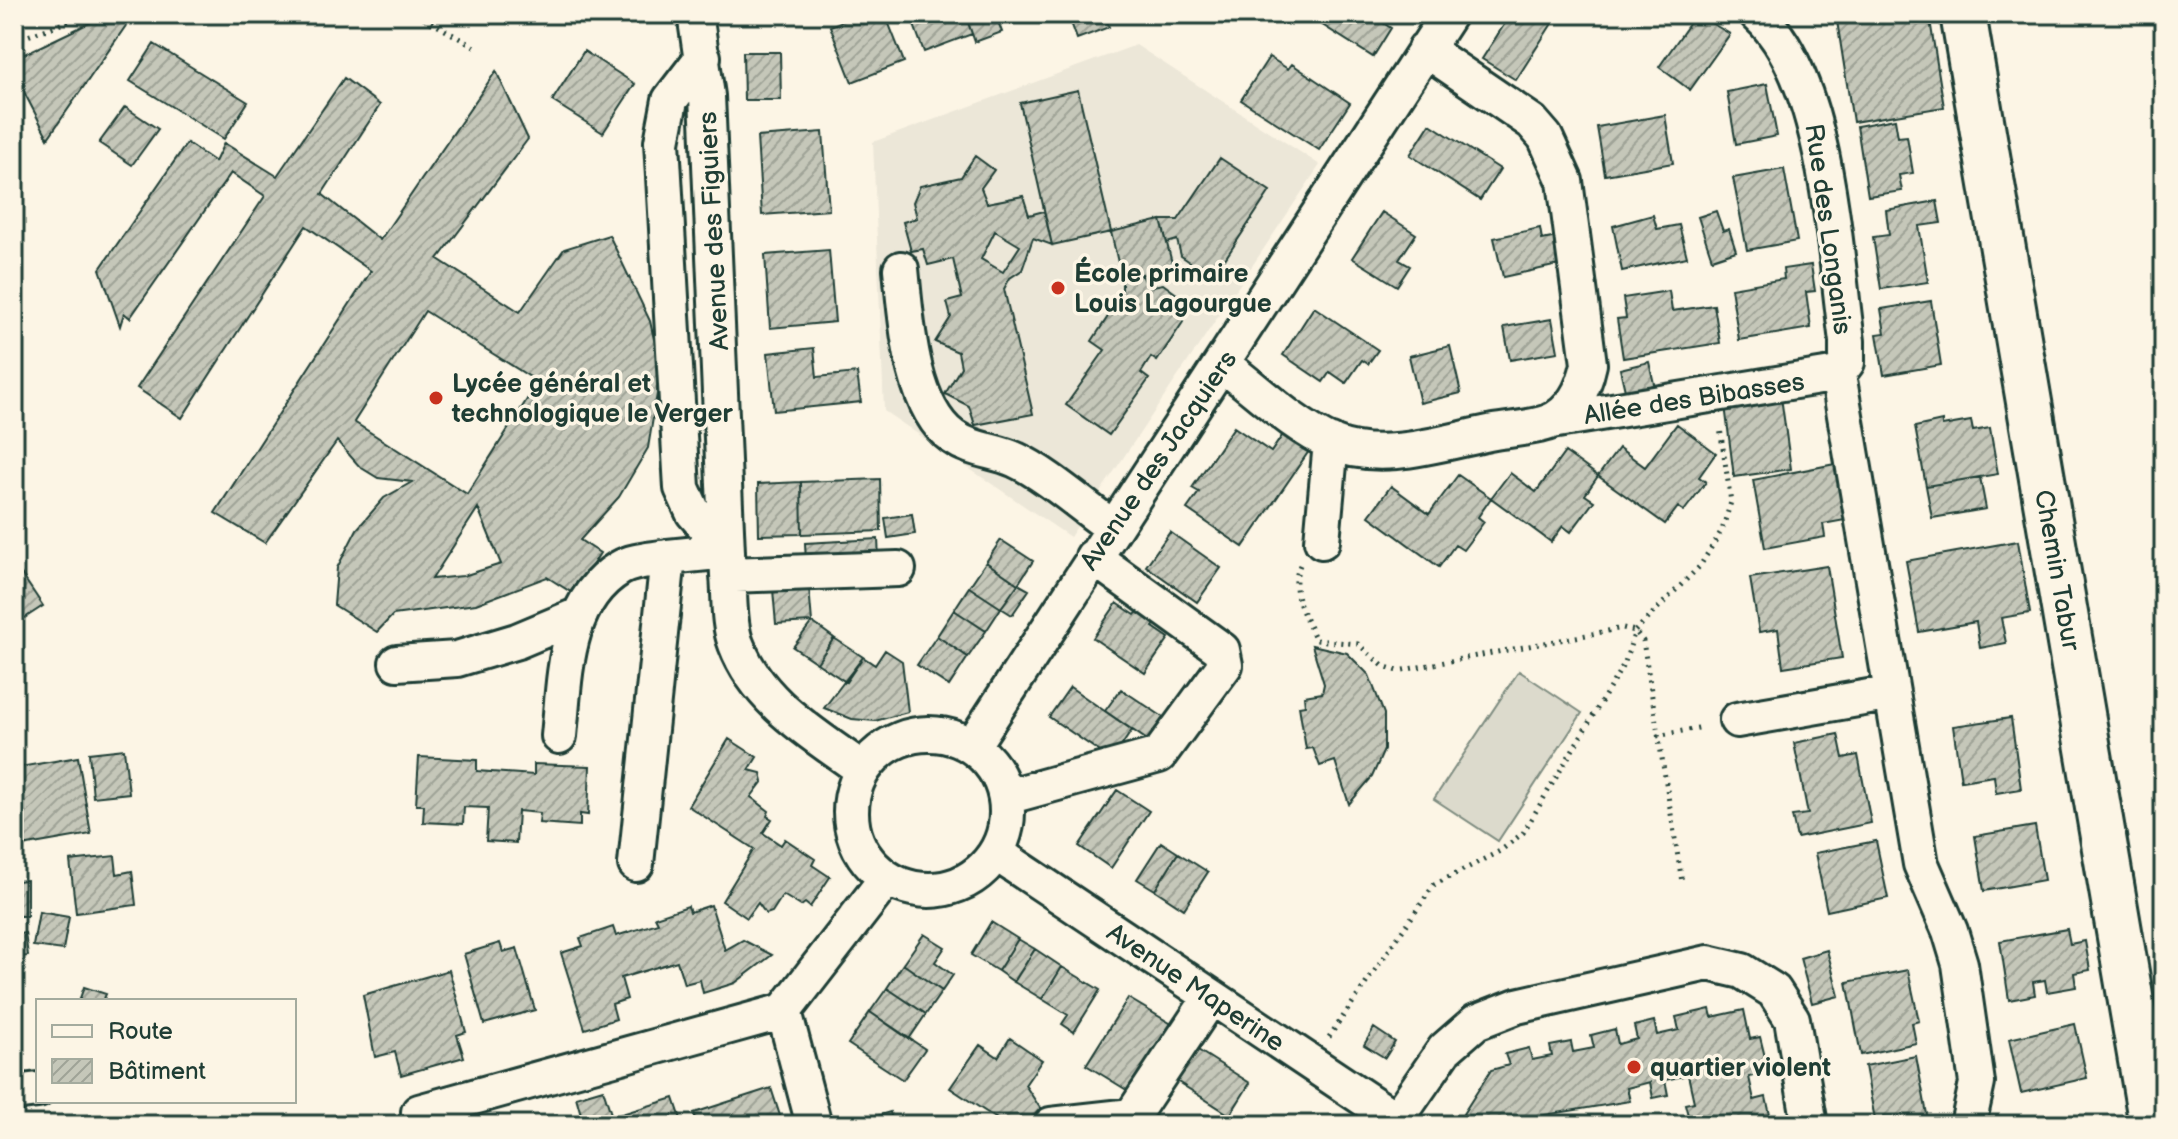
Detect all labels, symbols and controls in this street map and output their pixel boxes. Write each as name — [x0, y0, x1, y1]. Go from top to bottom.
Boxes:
street label: Avenue des Figuiers — [693, 110, 736, 351]
street label: Rue des Longanis — [1797, 122, 1858, 337]
place label: École primaire Louis Lagourgue — [1074, 256, 1272, 320]
marker: École primaire Louis Lagourgue — [1049, 279, 1067, 297]
street label: Avenue des Jacquiers — [1074, 345, 1244, 577]
street label: Allée des Bibasses — [1582, 367, 1807, 432]
place label: Lycée général et technologique le Verger — [451, 369, 734, 430]
marker: Lycée général et technologique le Verger — [427, 389, 445, 407]
street label: Chemin Tabur — [2027, 487, 2086, 654]
street label: Avenue Maperine — [1100, 917, 1290, 1059]
legend — [36, 999, 296, 1103]
text: Route — [108, 1017, 173, 1046]
place label: quartier violent — [1650, 1053, 1831, 1084]
text: Bâtiment — [108, 1057, 207, 1086]
marker: quartier violent — [1625, 1058, 1643, 1076]

